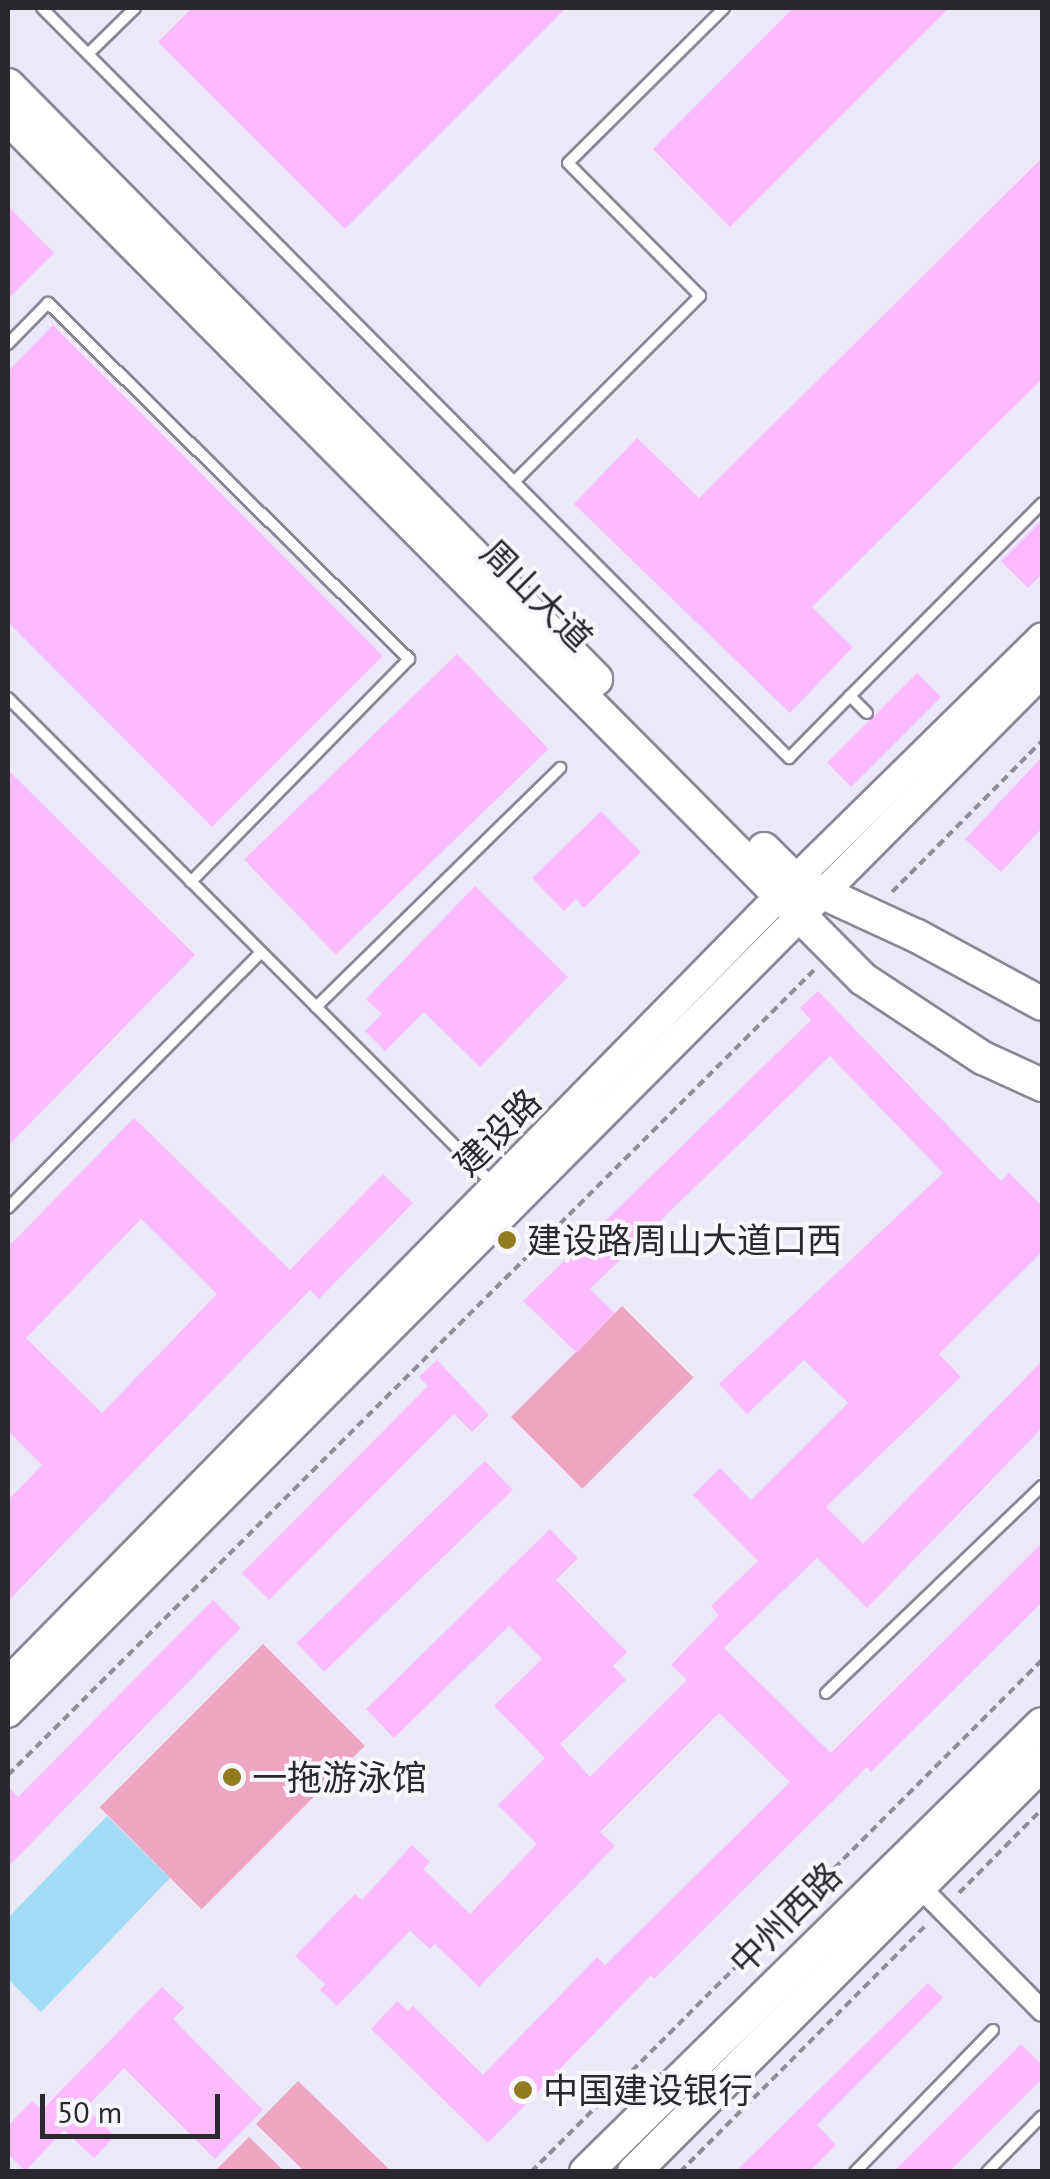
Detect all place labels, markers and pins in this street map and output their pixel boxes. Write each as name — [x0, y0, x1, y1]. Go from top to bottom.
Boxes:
place label: 建设路周山大道口西 — [527, 1219, 842, 1261]
marker: 建设路周山大道口西 — [496, 1229, 518, 1251]
place label: 一拖游泳馆 — [252, 1756, 427, 1798]
marker: 一拖游泳馆 — [221, 1766, 243, 1788]
place label: 中国建设银行 — [543, 2069, 753, 2111]
marker: 中国建设银行 — [512, 2079, 534, 2101]

